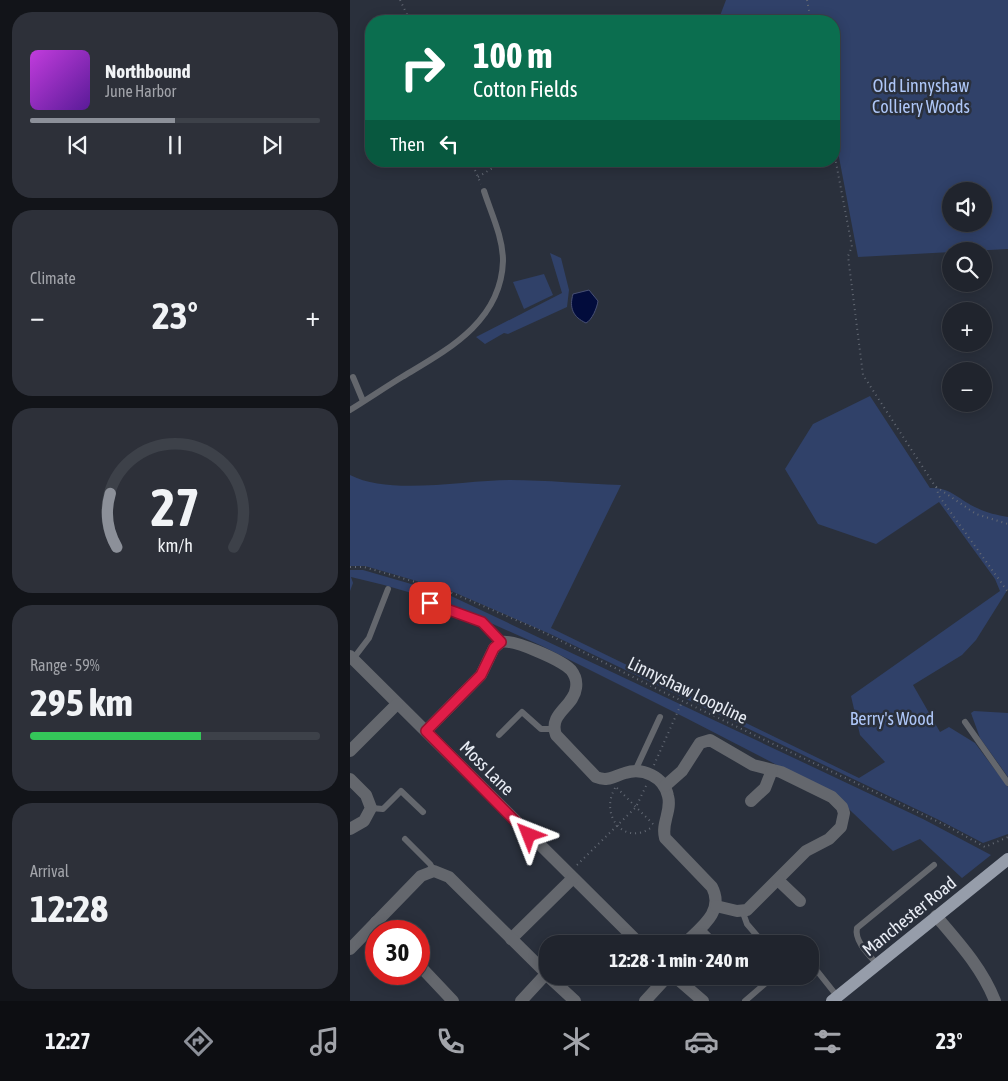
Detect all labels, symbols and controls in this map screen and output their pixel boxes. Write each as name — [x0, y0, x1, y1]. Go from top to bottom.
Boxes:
icon: right — [390, 35, 455, 100]
text: 100 m — [473, 35, 552, 75]
text: Northbound — [105, 60, 191, 82]
park label: Old Linnyshaw Colliery Woods — [872, 75, 970, 117]
text: Cotton Fields — [473, 76, 577, 102]
text: June Harbor — [105, 82, 176, 100]
icon: left — [435, 130, 463, 158]
icon: previous — [64, 131, 92, 159]
icon: pause — [161, 131, 189, 159]
icon: next — [258, 131, 286, 159]
text: Then — [390, 133, 425, 155]
map controls — [942, 182, 992, 412]
button: sound — [942, 182, 992, 232]
button: search — [942, 242, 992, 292]
text: Climate — [30, 269, 76, 287]
text: 23° — [152, 294, 198, 337]
text: − — [30, 300, 45, 332]
text: + — [305, 300, 320, 332]
button: + — [942, 302, 992, 352]
button: − — [942, 362, 992, 412]
text: 27 — [151, 477, 199, 537]
text: km/h — [157, 535, 193, 556]
pin — [409, 582, 451, 624]
icon: arrive — [416, 589, 444, 617]
street label: Linnyshaw Loopline — [625, 652, 751, 728]
text: Range · 59% — [30, 656, 100, 674]
text: 295 km — [30, 681, 133, 724]
park label: Berry's Wood — [850, 708, 934, 729]
street label: Moss Lane — [456, 737, 518, 799]
position arrow — [502, 808, 554, 860]
text: Arrival — [30, 862, 69, 880]
street label: Manchester Road — [858, 872, 960, 960]
text: 12:28 — [30, 887, 108, 930]
speed limit sign: 30 — [365, 920, 430, 985]
text: 12:28 · 1 min · 240 m — [609, 949, 749, 971]
icon: directions — [181, 1024, 216, 1059]
icon: music — [307, 1024, 342, 1059]
icon: phone — [433, 1024, 468, 1059]
icon: climate — [559, 1024, 594, 1059]
icon: car — [684, 1024, 719, 1059]
icon: filters — [810, 1024, 845, 1059]
text: 12:27 — [45, 1028, 91, 1054]
text: 23° — [936, 1028, 963, 1054]

